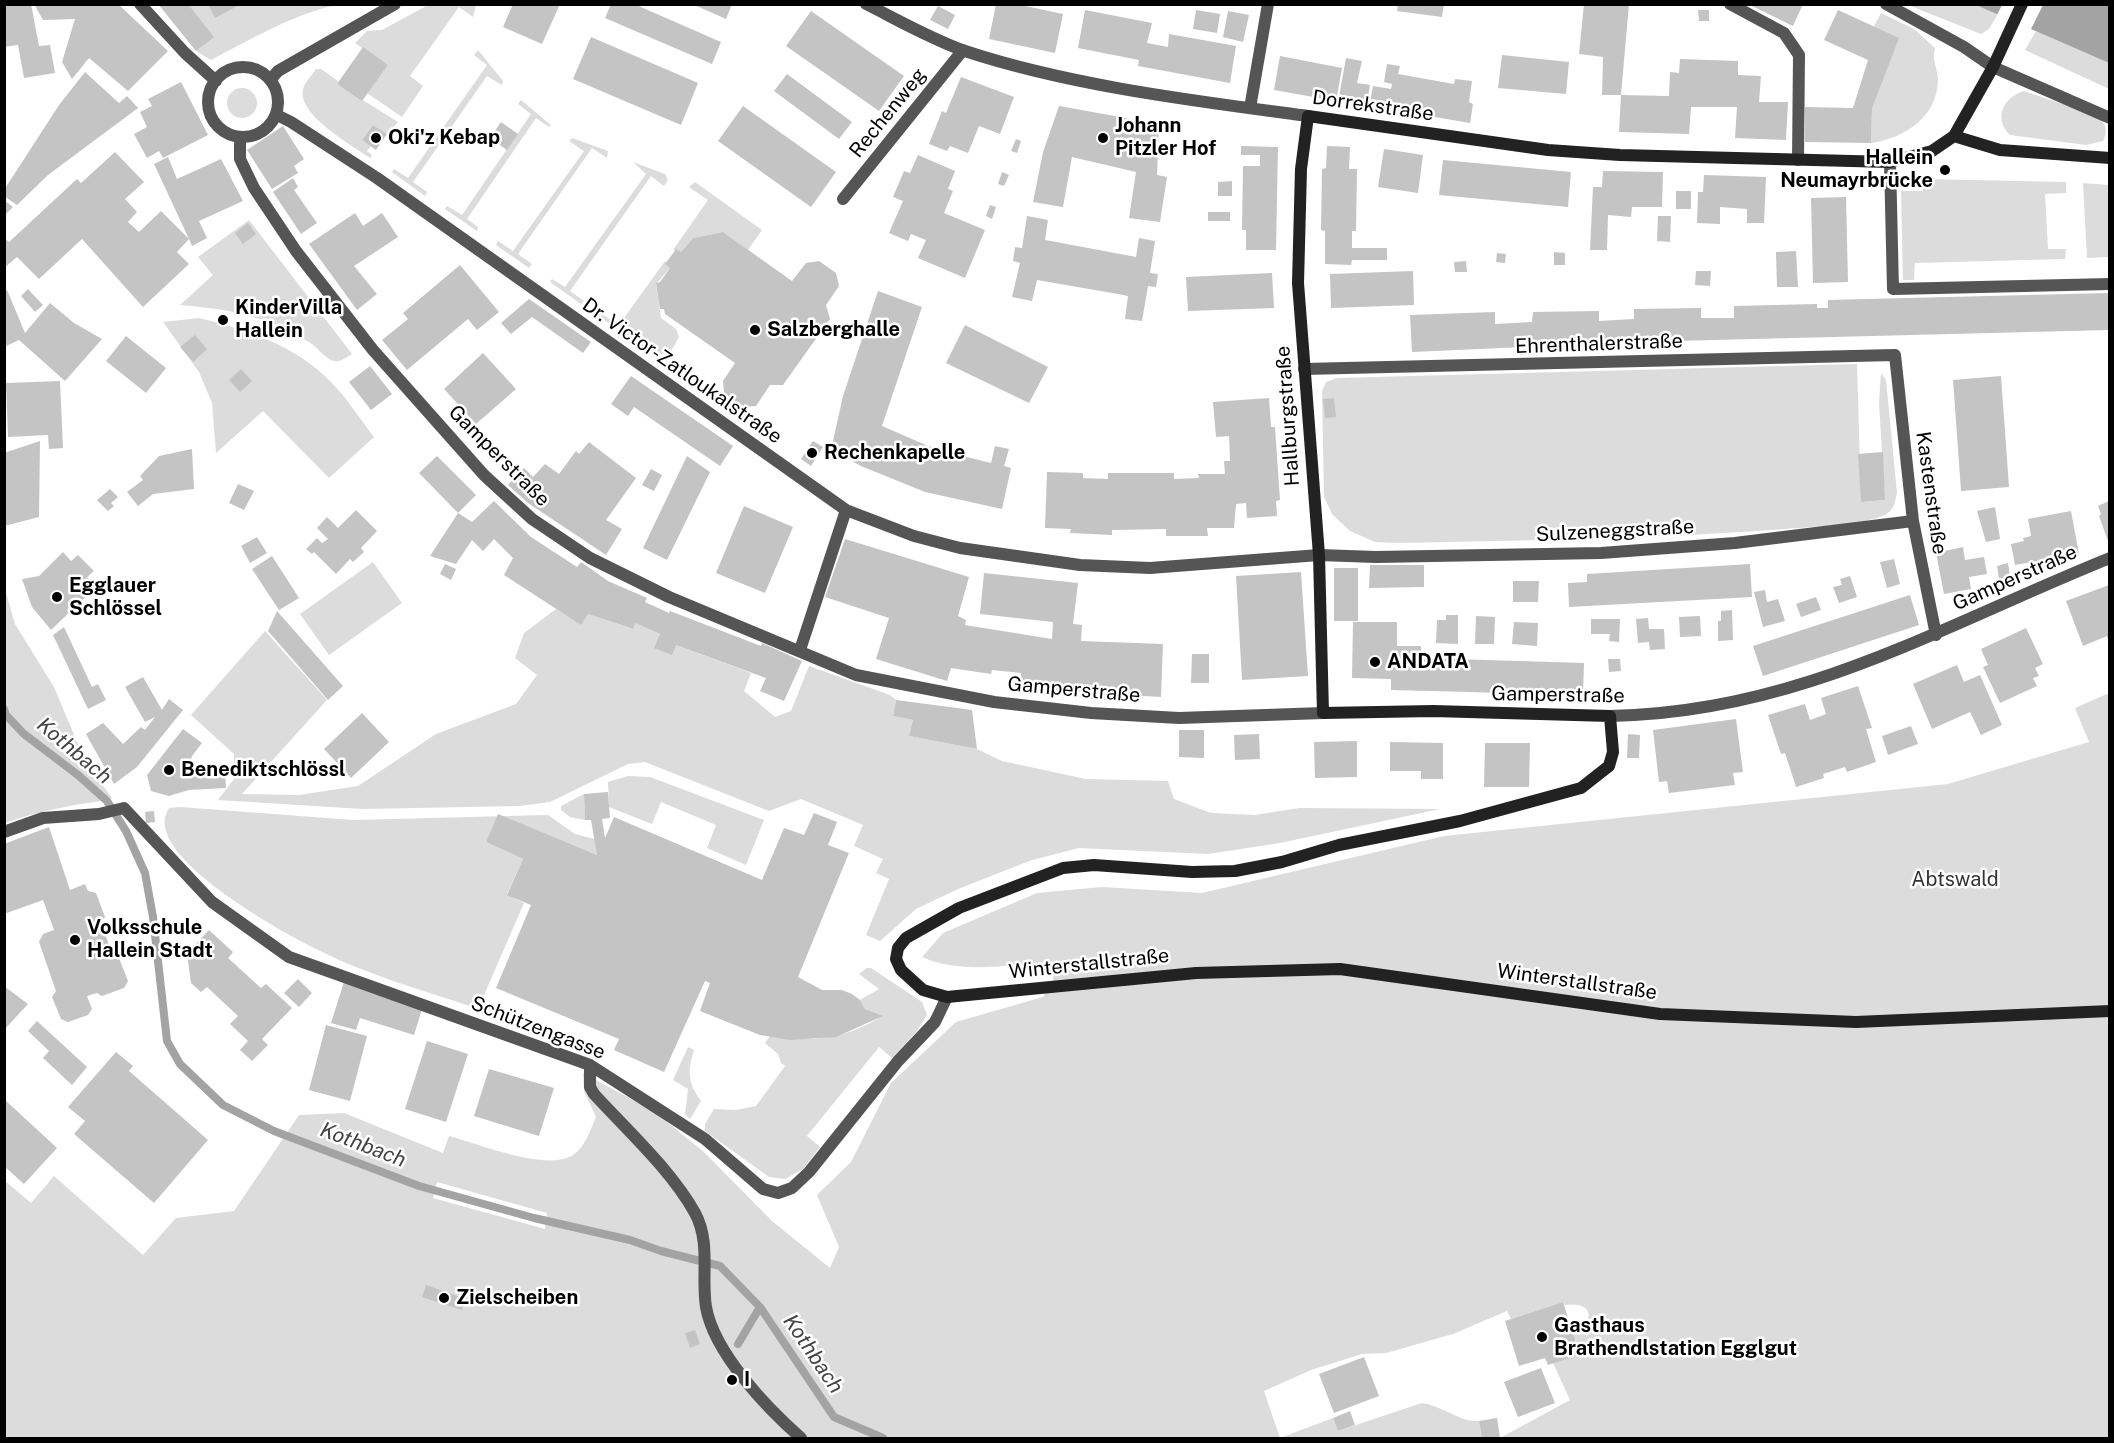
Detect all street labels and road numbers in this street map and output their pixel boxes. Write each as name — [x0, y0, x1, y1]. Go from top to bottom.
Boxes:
street label: Rechenweg — [845, 63, 931, 163]
street label: Dorrekstraße — [1311, 86, 1435, 126]
street label: Dr. Victor-Zatloukalstraße — [578, 293, 786, 449]
street label: Ehrenthalerstraße — [1515, 329, 1683, 359]
street label: Hallburgstraße — [1271, 345, 1305, 487]
street label: Gamperstraße — [443, 400, 555, 512]
street label: Kastenstraße — [1910, 430, 1952, 556]
street label: Sulzeneggstraße — [1535, 515, 1695, 547]
street label: Gamperstraße — [1949, 540, 2081, 616]
street label: Gamperstraße — [1007, 672, 1141, 708]
street label: Gamperstraße — [1491, 682, 1625, 708]
street label: Winterstallstraße — [1008, 944, 1170, 984]
street label: Winterstallstraße — [1495, 959, 1659, 1005]
street label: Schützengasse — [467, 991, 609, 1065]

